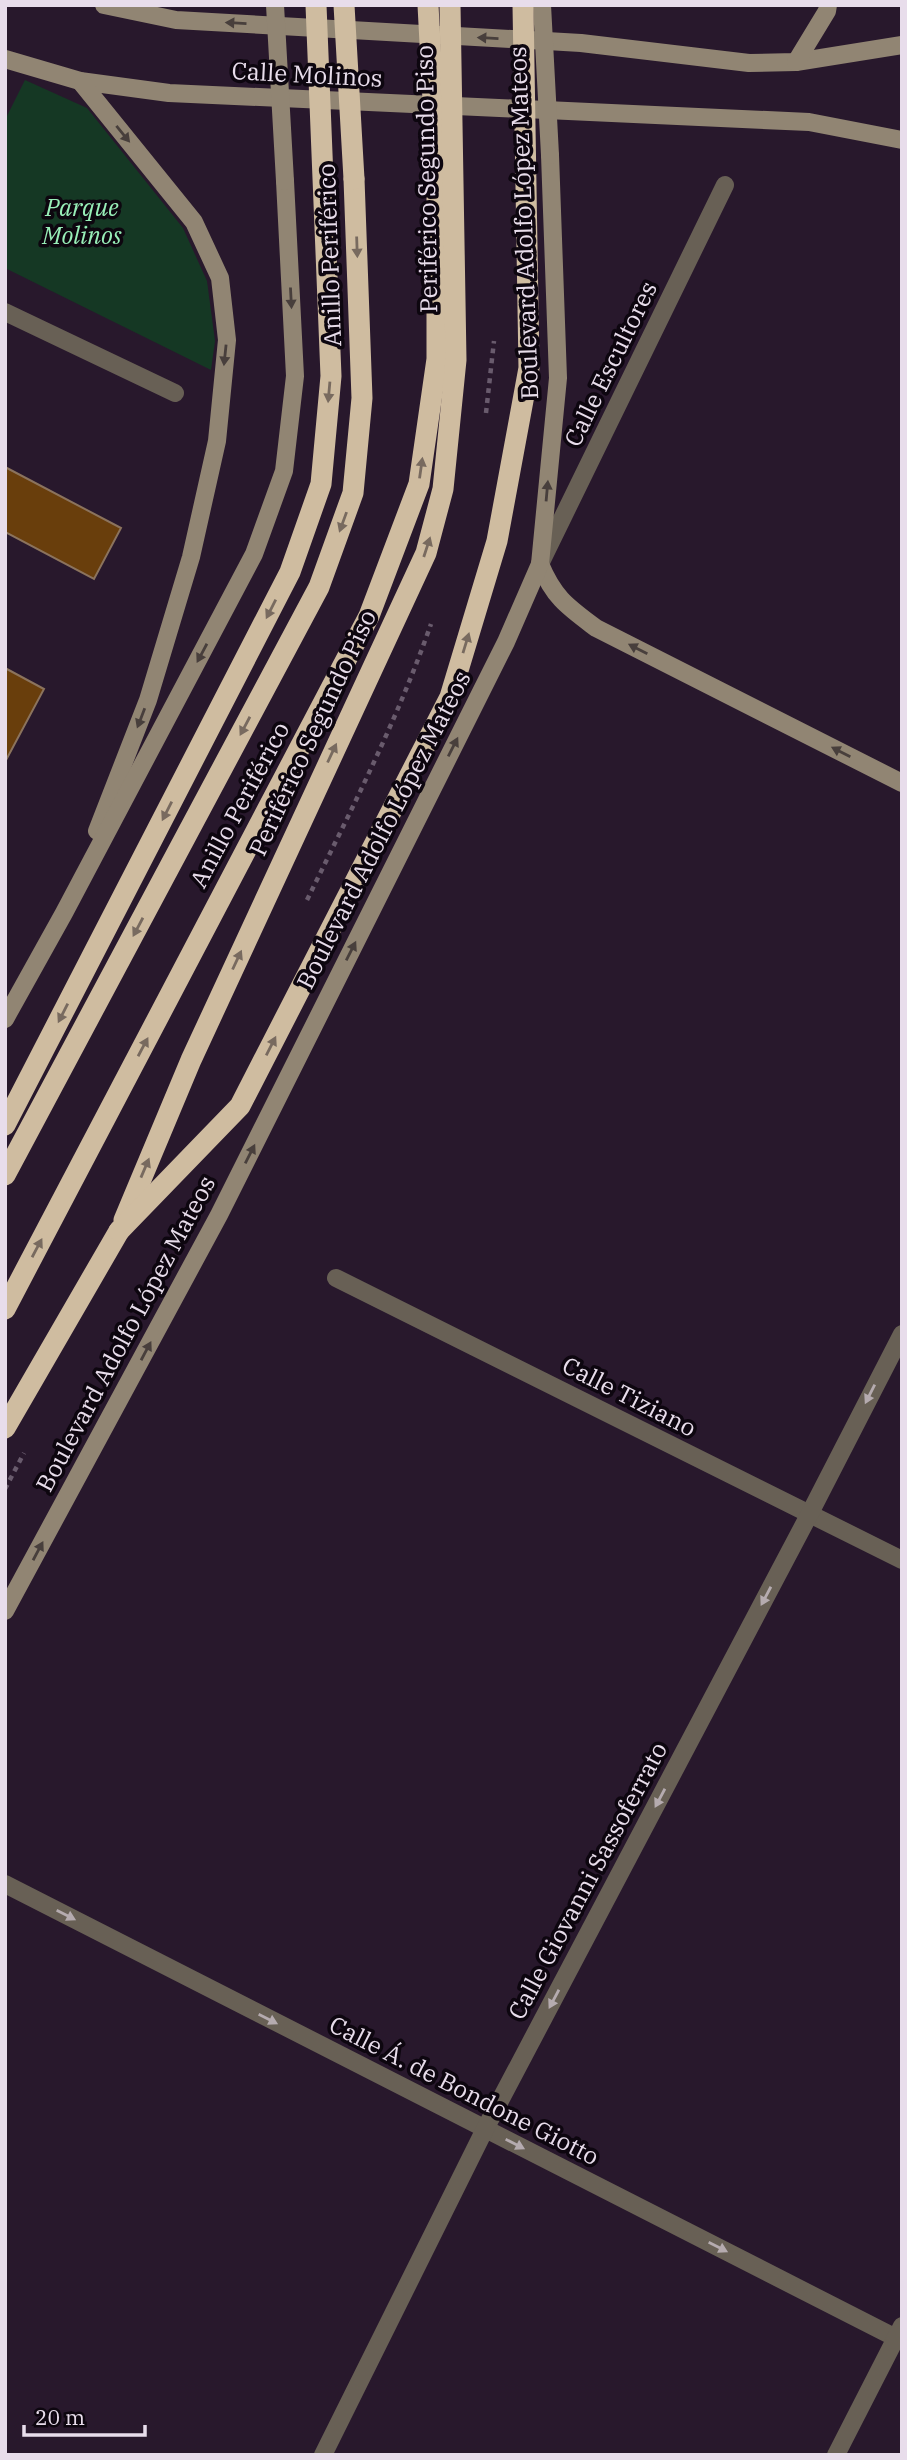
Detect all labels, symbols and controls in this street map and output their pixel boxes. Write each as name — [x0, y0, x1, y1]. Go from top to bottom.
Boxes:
one-way arrow — [225, 18, 247, 29]
one-way arrow — [477, 32, 499, 43]
street label: Periférico Segundo Piso — [408, 45, 444, 313]
street label: Boulevard Adolfo López Mateos — [501, 46, 545, 400]
street label: Calle Molinos — [231, 54, 383, 94]
one-way arrow — [116, 124, 131, 142]
street label: Anillo Periférico — [310, 163, 348, 347]
park label: Parque Molinos — [41, 191, 122, 251]
one-way arrow — [351, 237, 362, 259]
street label: Calle Escultores — [556, 276, 664, 451]
one-way arrow — [286, 287, 297, 309]
one-way arrow — [220, 344, 231, 366]
one-way arrow — [324, 381, 335, 403]
one-way arrow — [416, 457, 427, 479]
one-way arrow — [542, 479, 553, 501]
one-way arrow — [337, 511, 348, 532]
one-way arrow — [422, 536, 433, 557]
one-way arrow — [266, 599, 277, 619]
street label: Periférico Segundo Piso — [241, 605, 383, 861]
one-way arrow — [462, 632, 472, 653]
one-way arrow — [196, 643, 208, 663]
one-way arrow — [628, 644, 648, 655]
street label: Boulevard Adolfo López Mateos — [289, 665, 478, 994]
one-way arrow — [135, 708, 146, 729]
street label: Anillo Periférico — [182, 716, 296, 893]
one-way arrow — [239, 716, 251, 736]
one-way arrow — [448, 737, 459, 757]
one-way arrow — [327, 743, 338, 764]
one-way arrow — [831, 747, 851, 758]
one-way arrow — [161, 801, 173, 821]
one-way arrow — [132, 917, 143, 937]
one-way arrow — [346, 941, 357, 961]
one-way arrow — [231, 950, 243, 970]
one-way arrow — [57, 1003, 69, 1023]
one-way arrow — [266, 1036, 277, 1056]
one-way arrow — [137, 1037, 148, 1057]
one-way arrow — [244, 1144, 255, 1164]
one-way arrow — [140, 1158, 151, 1179]
street label: Boulevard Adolfo López Mateos — [28, 1170, 222, 1497]
one-way arrow — [31, 1239, 43, 1258]
one-way arrow — [140, 1341, 152, 1361]
street label: Calle Tiziano — [557, 1349, 702, 1444]
one-way arrow — [865, 1385, 877, 1405]
one-way arrow — [32, 1541, 44, 1561]
one-way arrow — [760, 1587, 772, 1607]
street label: Calle Giovanni Sassoferrato — [500, 1736, 674, 2025]
one-way arrow — [654, 1788, 665, 1808]
one-way arrow — [56, 1909, 76, 1921]
one-way arrow — [548, 1989, 559, 2009]
street label: Calle Á. de Bondone Giotto — [324, 2008, 605, 2172]
one-way arrow — [259, 2012, 279, 2024]
one-way arrow — [505, 2139, 525, 2150]
one-way arrow — [708, 2242, 728, 2253]
scale bar — [24, 2394, 145, 2438]
text: 20 m — [35, 2403, 85, 2431]

